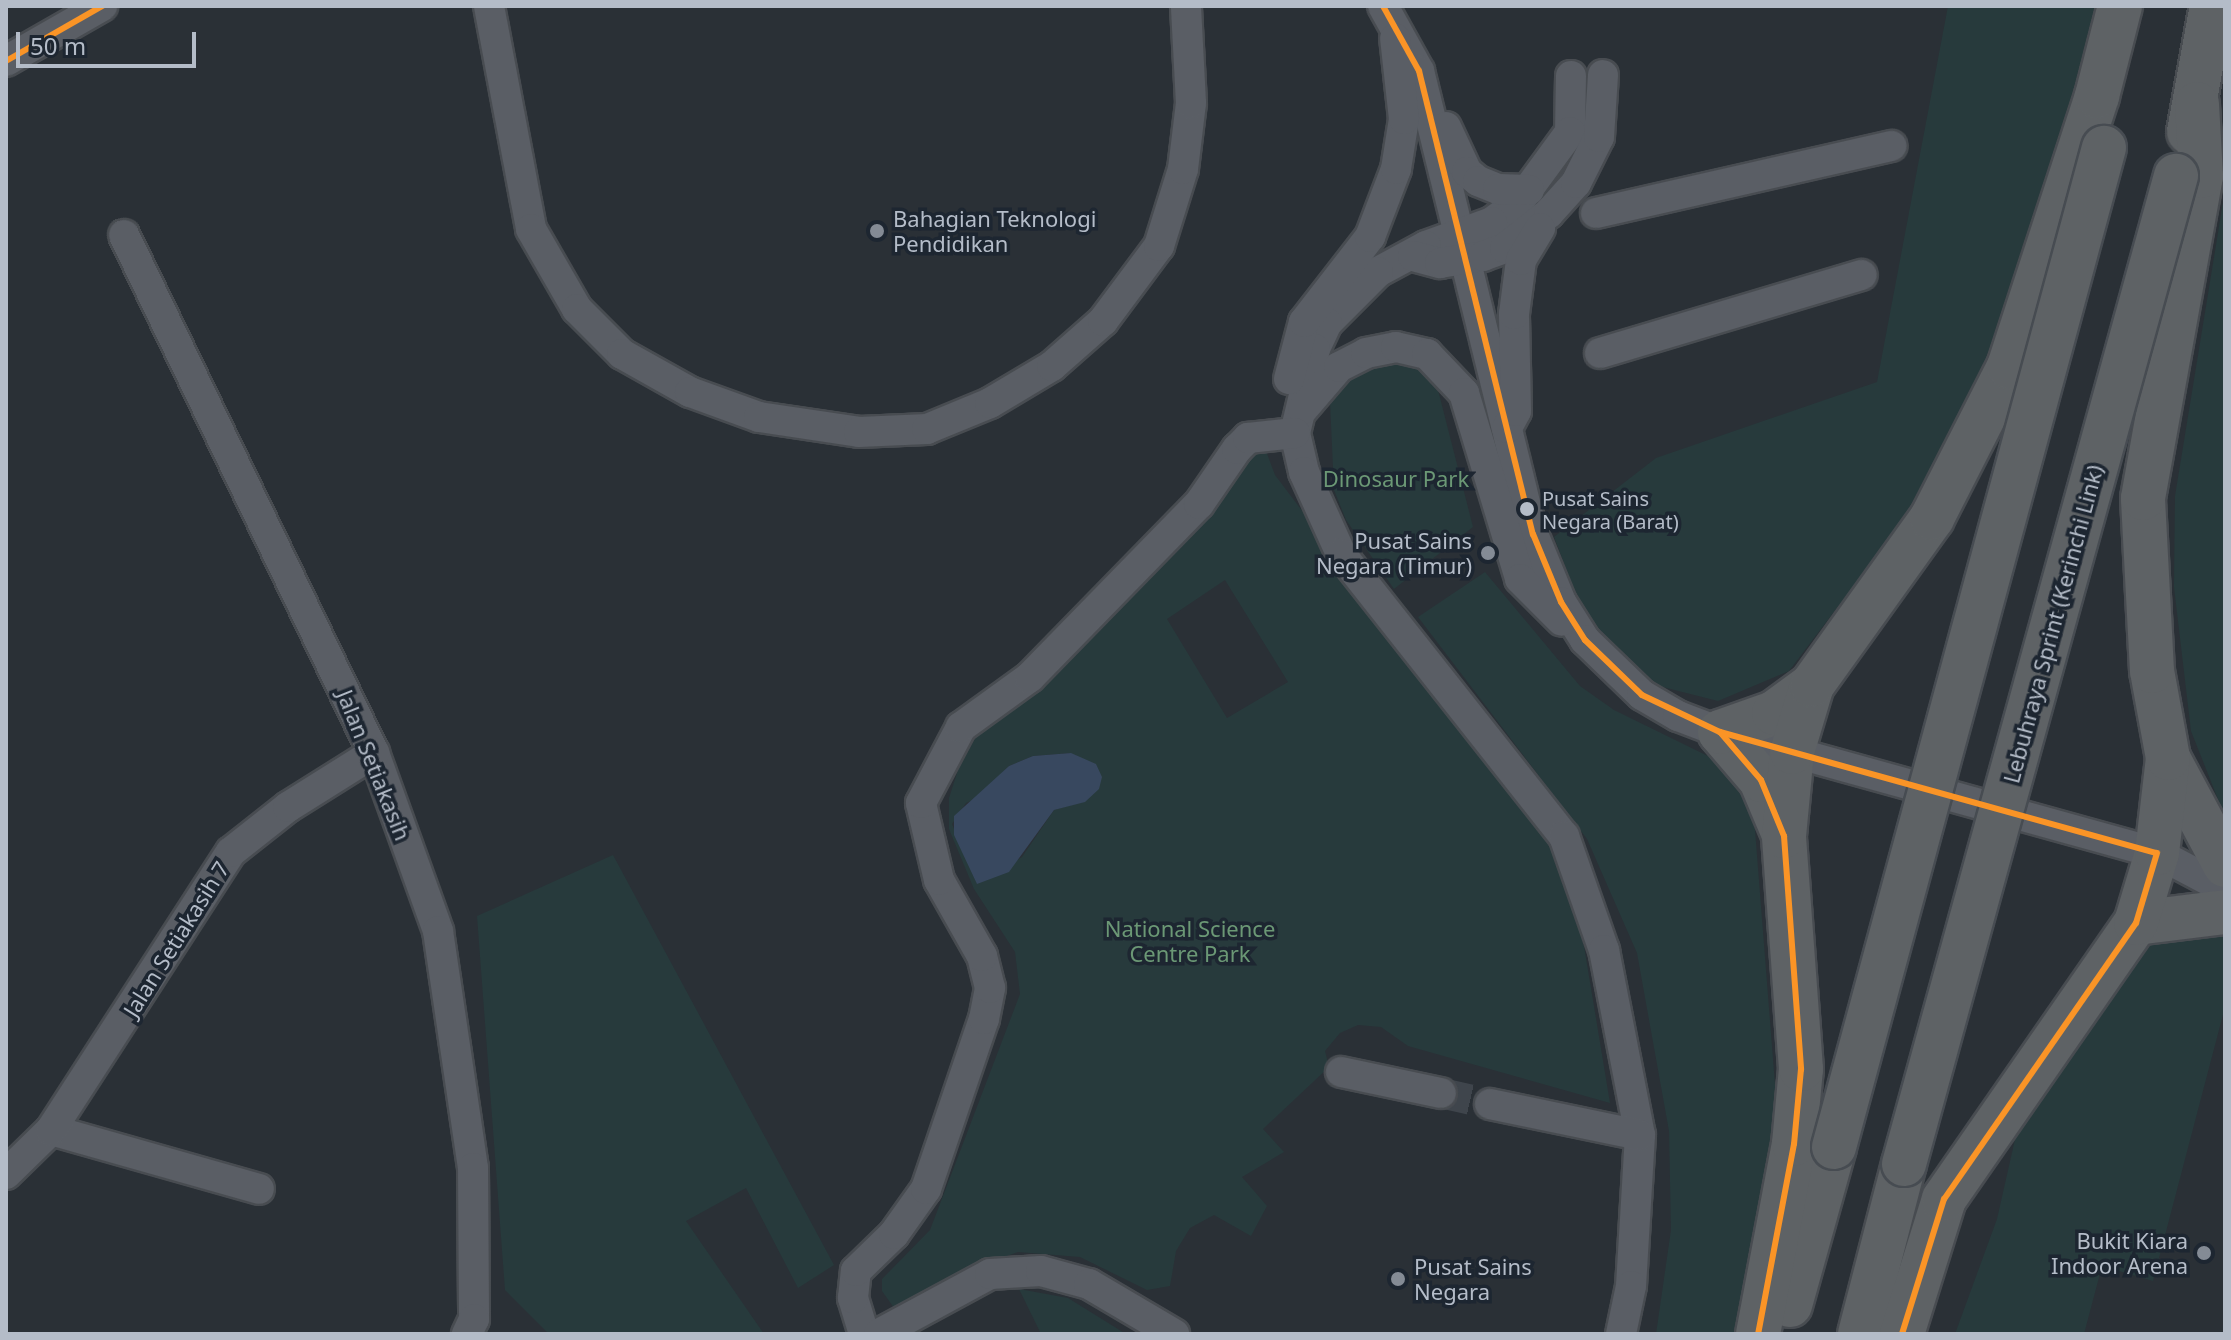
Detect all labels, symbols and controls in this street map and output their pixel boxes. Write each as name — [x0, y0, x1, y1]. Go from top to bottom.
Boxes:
scale bar — [20, 16, 200, 66]
text: 50 m — [30, 29, 86, 62]
place label: Bahagian Teknologi Pendidikan — [893, 205, 1096, 256]
marker: Bahagian Teknologi Pendidikan — [868, 222, 886, 240]
street label: Lebuhraya Sprint (Kerinchi Link) — [1998, 462, 2108, 786]
park label: Dinosaur Park — [1323, 466, 1469, 492]
place label: Pusat Sains Negara (Barat) — [1542, 486, 1679, 533]
marker: Pusat Sains Negara (Barat) — [1519, 501, 1535, 517]
place label: Pusat Sains Negara (Timur) — [1316, 527, 1472, 578]
marker: Pusat Sains Negara (Timur) — [1479, 544, 1497, 562]
street label: Jalan Setiakasih — [332, 686, 416, 844]
street label: Jalan Setiakasih 7 — [118, 856, 234, 1022]
park label: National Science Centre Park — [1105, 915, 1275, 966]
place label: Bukit Kiara Indoor Arena — [2051, 1227, 2188, 1278]
marker: Bukit Kiara Indoor Arena — [2195, 1244, 2213, 1262]
place label: Pusat Sains Negara — [1414, 1253, 1532, 1304]
marker: Pusat Sains Negara — [1389, 1270, 1407, 1288]

